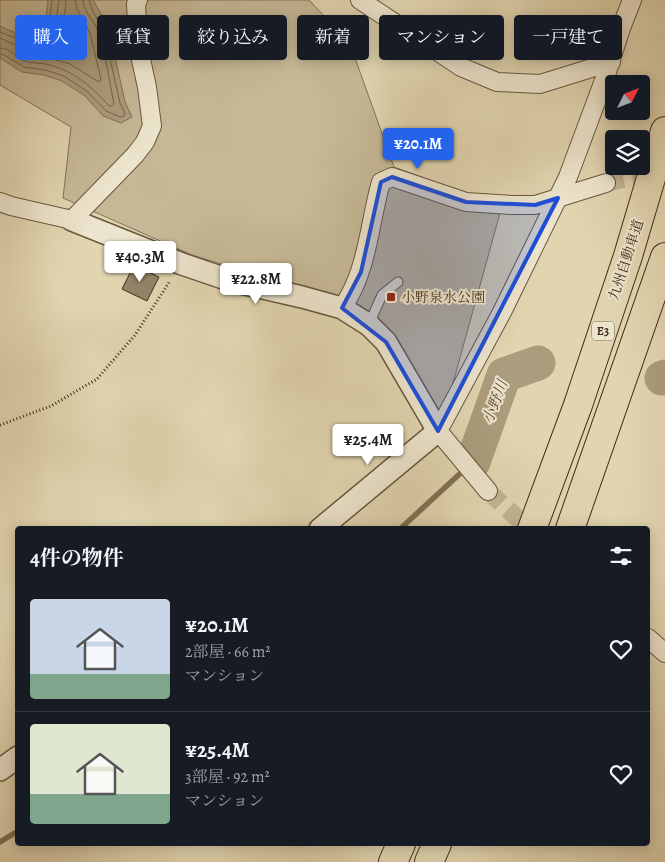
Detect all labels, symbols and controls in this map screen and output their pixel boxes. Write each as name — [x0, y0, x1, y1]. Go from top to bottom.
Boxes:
chip: 購入 — [15, 15, 87, 60]
chip: 賃貸 — [97, 15, 169, 60]
chip: 絞り込み — [179, 15, 287, 60]
chip: 新着 — [297, 15, 369, 60]
chip: マンション — [379, 15, 504, 60]
chip: 一戸建て — [514, 15, 622, 60]
north arrow — [605, 75, 650, 120]
map controls — [605, 75, 650, 175]
pin: ¥20.1M — [377, 128, 459, 170]
button: layers — [605, 130, 650, 175]
text: ¥20.1M — [394, 133, 442, 155]
street label: 九州自動車道 — [604, 217, 648, 303]
pin: ¥40.3M — [99, 240, 181, 283]
text: ¥40.3M — [115, 246, 165, 268]
pin: ¥22.8M — [215, 262, 297, 305]
text: ¥22.8M — [231, 268, 281, 290]
place label: 小野泉水公園 — [401, 288, 485, 307]
marker: 小野泉水公園 — [385, 291, 397, 303]
road number: E3 — [592, 322, 614, 341]
water label: 小野川 — [478, 376, 513, 427]
pin: ¥25.4M — [327, 424, 409, 466]
text: ¥25.4M — [343, 429, 393, 451]
icon: filters — [607, 542, 635, 570]
text: 4件の物件 — [30, 544, 124, 572]
text: ¥20.1M — [185, 611, 249, 639]
icon: home — [70, 619, 130, 679]
icon: heart — [607, 635, 635, 663]
text: 2部屋 · 66 m² — [185, 641, 271, 663]
text: マンション — [185, 665, 264, 687]
text: ¥25.4M — [185, 736, 249, 764]
icon: home — [70, 744, 130, 804]
icon: heart — [607, 760, 635, 788]
text: 3部屋 · 92 m² — [185, 766, 270, 788]
text: マンション — [185, 790, 264, 812]

